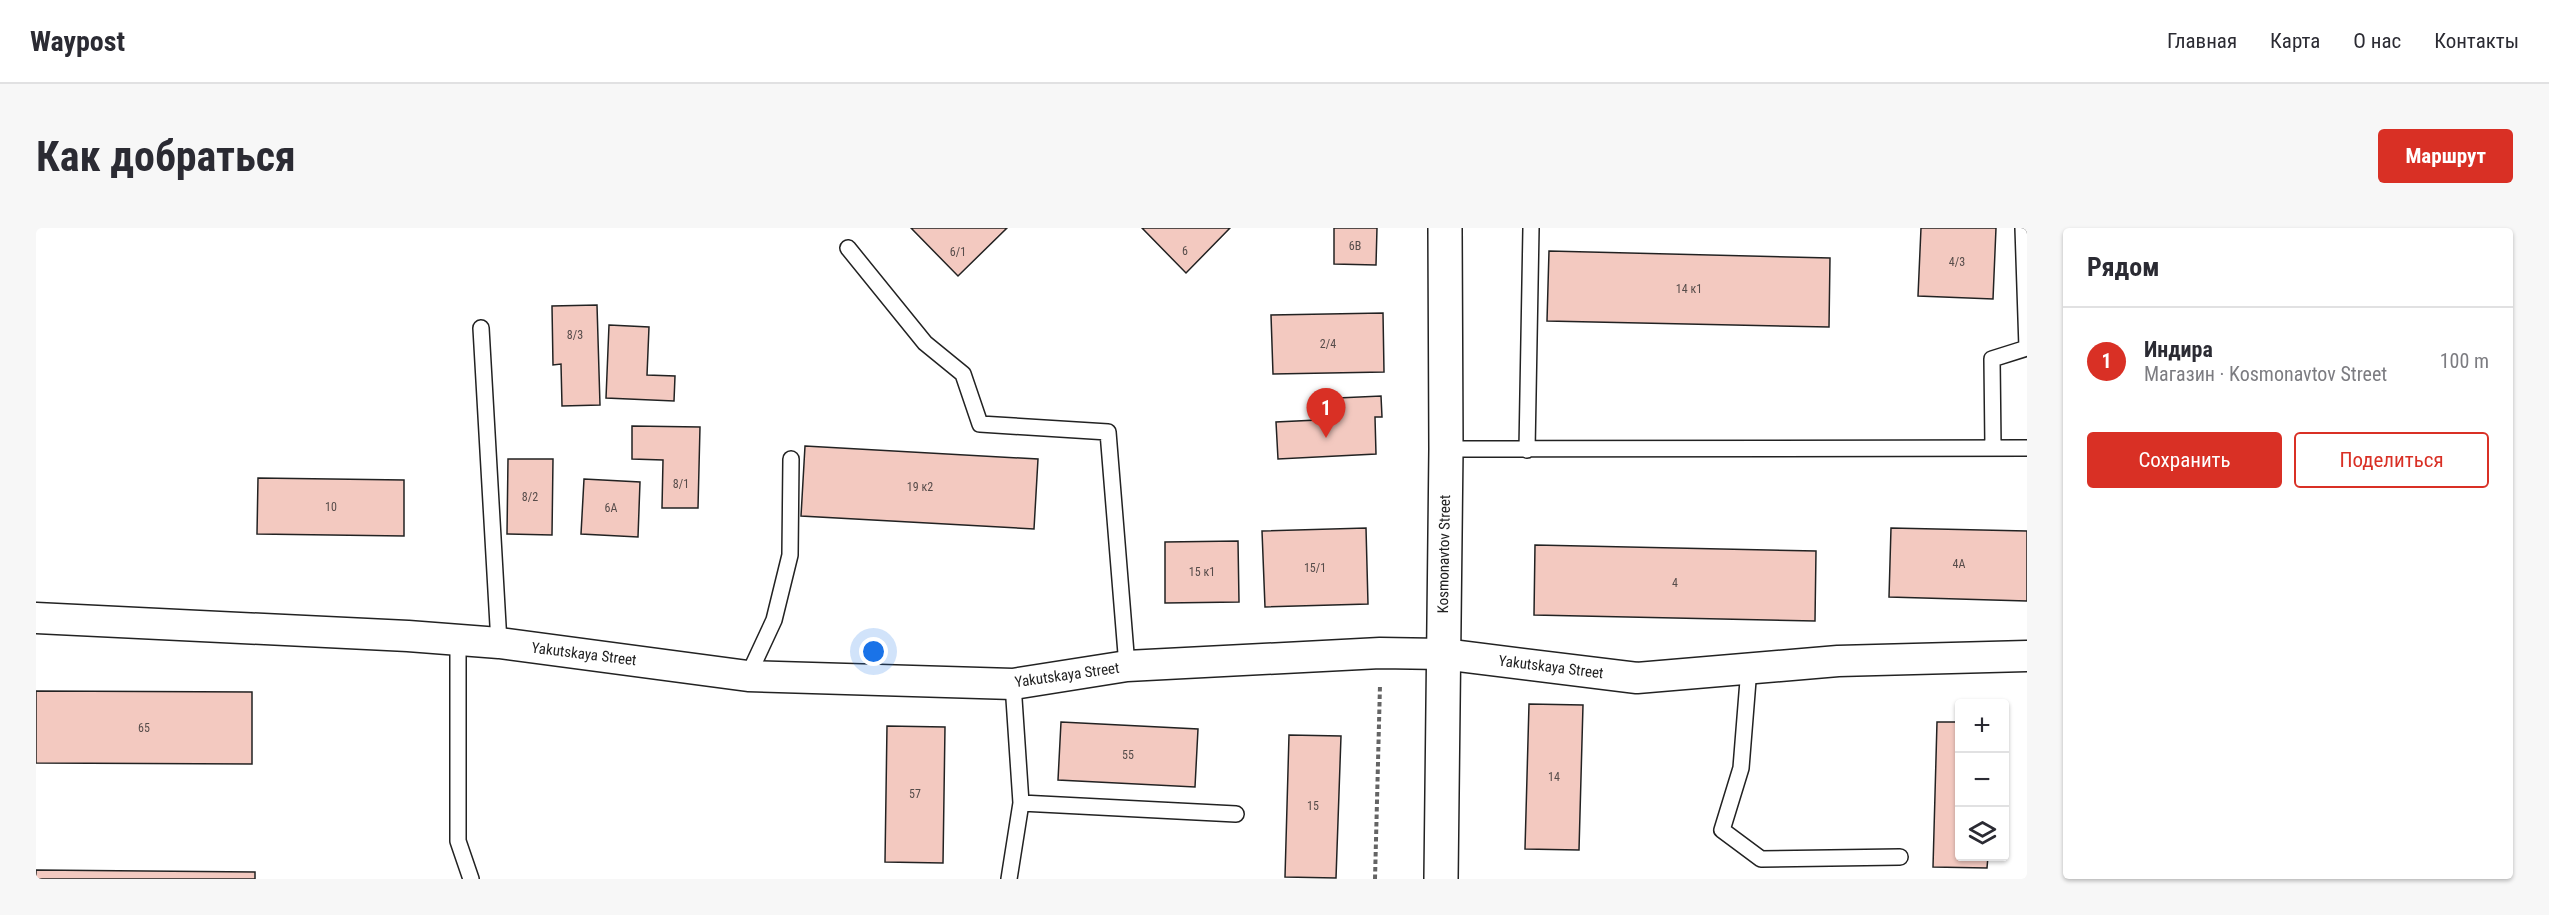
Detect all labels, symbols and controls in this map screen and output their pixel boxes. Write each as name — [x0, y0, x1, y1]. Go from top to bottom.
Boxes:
text: Waypost — [30, 25, 125, 58]
text: Главная — [2167, 29, 2237, 53]
text: Карта — [2270, 29, 2320, 53]
text: О нас — [2353, 29, 2401, 53]
text: Контакты — [2434, 29, 2519, 53]
button: Маршрут — [2378, 129, 2513, 183]
text: Как добраться — [36, 132, 296, 181]
house number: 6В — [1349, 239, 1361, 253]
house number: 6 — [1182, 244, 1188, 258]
house number: 6/1 — [950, 245, 966, 259]
text: Рядом — [2087, 252, 2159, 282]
house number: 4/3 — [1949, 255, 1965, 269]
house number: 14 к1 — [1676, 282, 1702, 296]
house number: 8/3 — [567, 328, 583, 342]
house number: 2/4 — [1320, 337, 1336, 351]
text: Индира — [2144, 337, 2213, 362]
text: 1 — [2101, 349, 2112, 373]
text: 100 m — [2440, 349, 2489, 373]
text: Магазин · Kosmonavtov Street — [2144, 362, 2387, 386]
pin: 1 — [1306, 388, 1346, 438]
button: Сохранить — [2087, 432, 2282, 488]
button: Поделиться — [2294, 432, 2489, 488]
house number: 8/1 — [673, 477, 689, 491]
house number: 19 к2 — [907, 480, 933, 494]
house number: 8/2 — [522, 490, 538, 504]
street label: Kosmonavtov Street — [1434, 495, 1454, 613]
house number: 10 — [325, 500, 337, 514]
house number: 6А — [605, 501, 618, 515]
house number: 4А — [1953, 557, 1966, 571]
house number: 15/1 — [1304, 561, 1326, 575]
house number: 15 к1 — [1189, 565, 1215, 579]
house number: 4 — [1672, 576, 1678, 590]
your location — [859, 637, 888, 666]
street label: Yakutskaya Street — [531, 639, 637, 669]
street label: Yakutskaya Street — [1498, 652, 1604, 682]
street label: Yakutskaya Street — [1013, 659, 1121, 691]
map controls — [1955, 699, 2009, 861]
button: + — [1955, 699, 2009, 753]
house number: 65 — [138, 721, 150, 735]
house number: 55 — [1122, 748, 1134, 762]
button: − — [1955, 753, 2009, 807]
house number: 14 — [1548, 770, 1560, 784]
house number: 57 — [909, 787, 921, 801]
house number: 15 — [1307, 799, 1319, 813]
button: layers — [1955, 807, 2009, 861]

